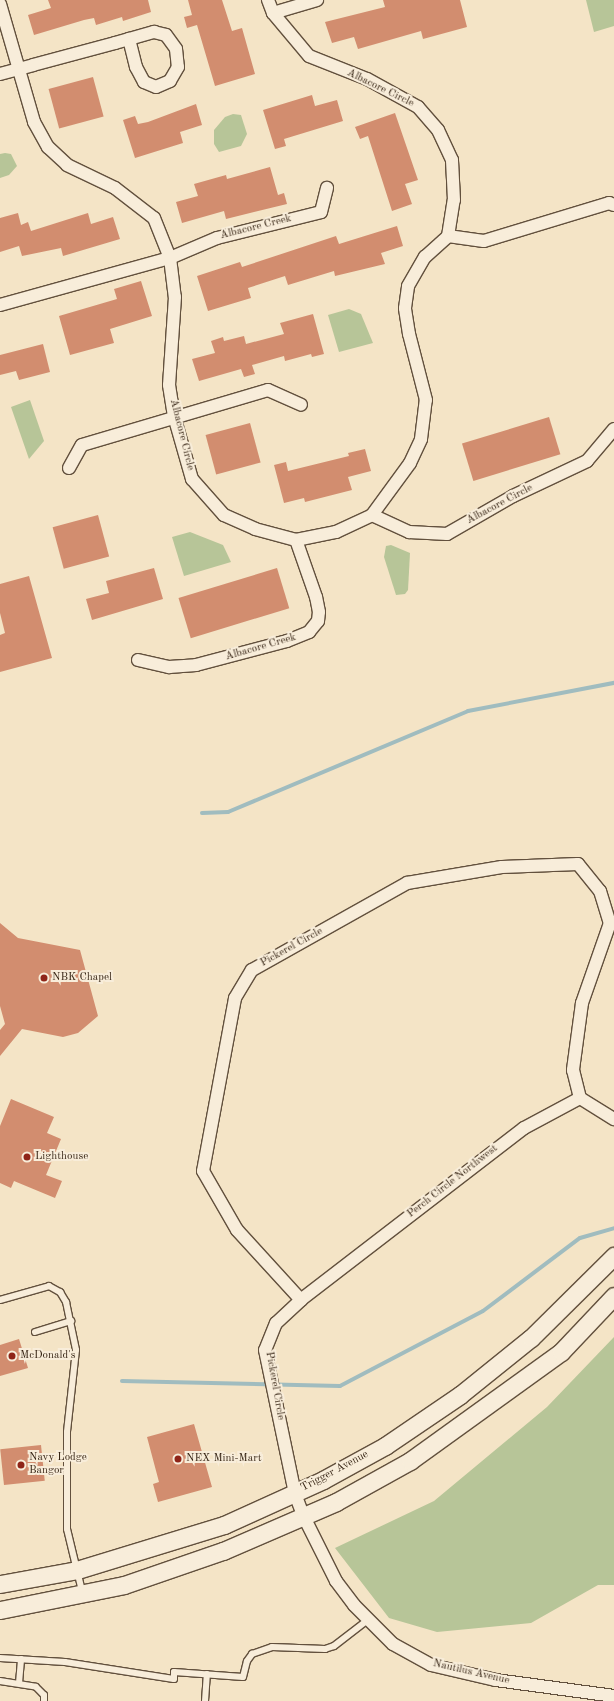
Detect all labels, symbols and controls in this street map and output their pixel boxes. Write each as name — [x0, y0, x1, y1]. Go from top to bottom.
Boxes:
street label: Albacore Circle — [344, 67, 416, 111]
street label: Albacore Creek — [219, 213, 293, 243]
street label: Albacore Circle — [166, 398, 196, 472]
street label: Albacore Circle — [465, 482, 535, 528]
street label: Albacore Creek — [224, 632, 298, 664]
street label: Pickerel Circle — [258, 925, 326, 971]
place label: NBK Chapel — [52, 971, 112, 985]
marker: NBK Chapel — [39, 973, 49, 983]
street label: Perch Circle Northwest — [405, 1143, 501, 1221]
place label: Lighthouse — [35, 1150, 88, 1164]
marker: Lighthouse — [22, 1152, 32, 1162]
place label: McDonald's — [20, 1349, 76, 1363]
marker: McDonald's — [7, 1351, 17, 1361]
street label: Pickerel Circle — [261, 1351, 287, 1421]
street label: Trigger Avenue — [299, 1449, 371, 1495]
place label: Navy Lodge Bangor — [29, 1452, 87, 1478]
place label: NEX Mini-Mart — [186, 1452, 262, 1466]
marker: NEX Mini-Mart — [173, 1454, 183, 1464]
marker: Navy Lodge Bangor — [16, 1460, 26, 1470]
street label: Nautilus Avenue — [431, 1658, 511, 1688]

